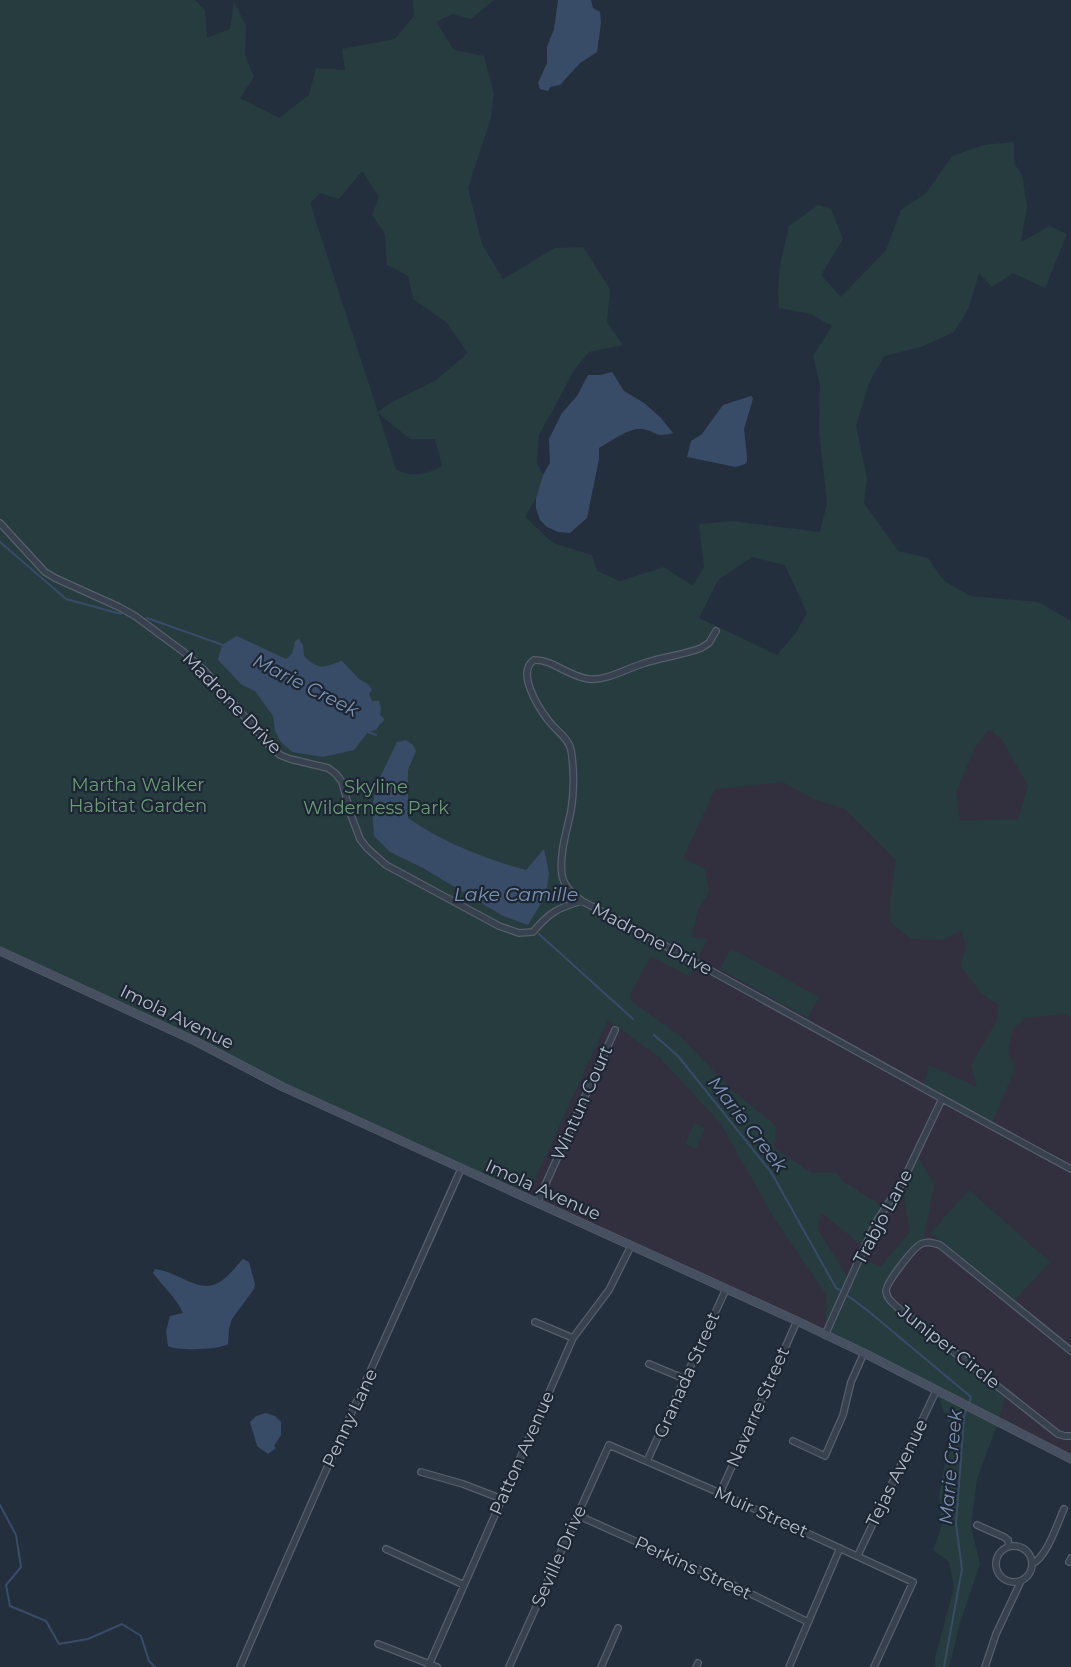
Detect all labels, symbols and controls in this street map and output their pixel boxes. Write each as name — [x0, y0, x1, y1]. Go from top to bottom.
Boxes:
street label: Madrone Drive — [178, 647, 286, 759]
water label: Marie Creek — [249, 649, 363, 722]
park label: Martha Walker Habitat Garden — [69, 774, 207, 817]
park label: Skyline Wilderness Park — [303, 776, 449, 819]
water label: Lake Camille — [454, 883, 578, 906]
street label: Madrone Drive — [588, 898, 716, 980]
street label: Imola Avenue — [116, 980, 238, 1054]
street label: Wintun Court — [547, 1042, 617, 1164]
water label: Marie Creek — [703, 1072, 793, 1177]
street label: Imola Avenue — [482, 1155, 604, 1225]
street label: Trabjo Lane — [849, 1166, 917, 1268]
street label: Juniper Circle — [893, 1300, 1005, 1394]
street label: Granada Street — [649, 1309, 725, 1441]
street label: Navarre Street — [722, 1344, 794, 1470]
street label: Penny Lane — [318, 1365, 382, 1471]
street label: Patton Avenue — [485, 1387, 559, 1518]
water label: Marie Creek — [934, 1408, 967, 1525]
street label: Tejas Avenue — [861, 1415, 933, 1530]
street label: Muir Street — [711, 1482, 811, 1542]
street label: Seville Drive — [527, 1502, 591, 1610]
street label: Perkins Street — [631, 1531, 755, 1605]

